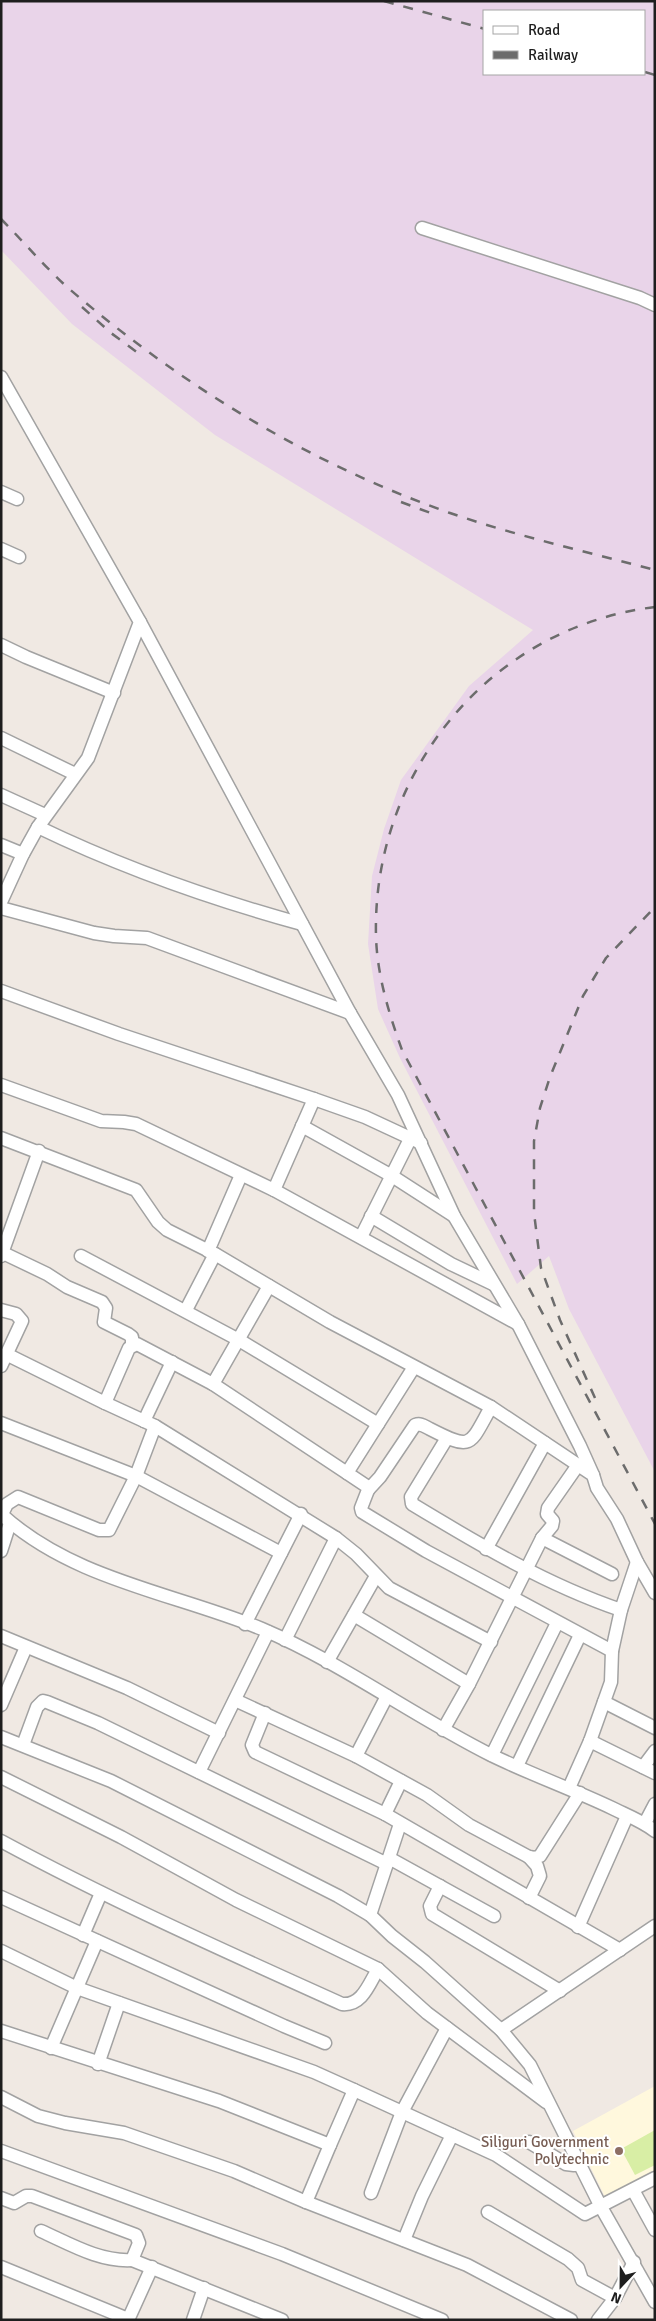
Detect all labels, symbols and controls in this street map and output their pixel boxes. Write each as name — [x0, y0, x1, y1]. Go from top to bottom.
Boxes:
legend — [483, 10, 646, 75]
text: Road — [528, 21, 560, 39]
text: Railway — [528, 46, 578, 64]
place label: Siliguri Government Polytechnic — [481, 2133, 609, 2168]
marker: Siliguri Government Polytechnic — [613, 2145, 625, 2157]
north arrow — [596, 2261, 646, 2311]
text: N — [609, 2288, 624, 2307]

